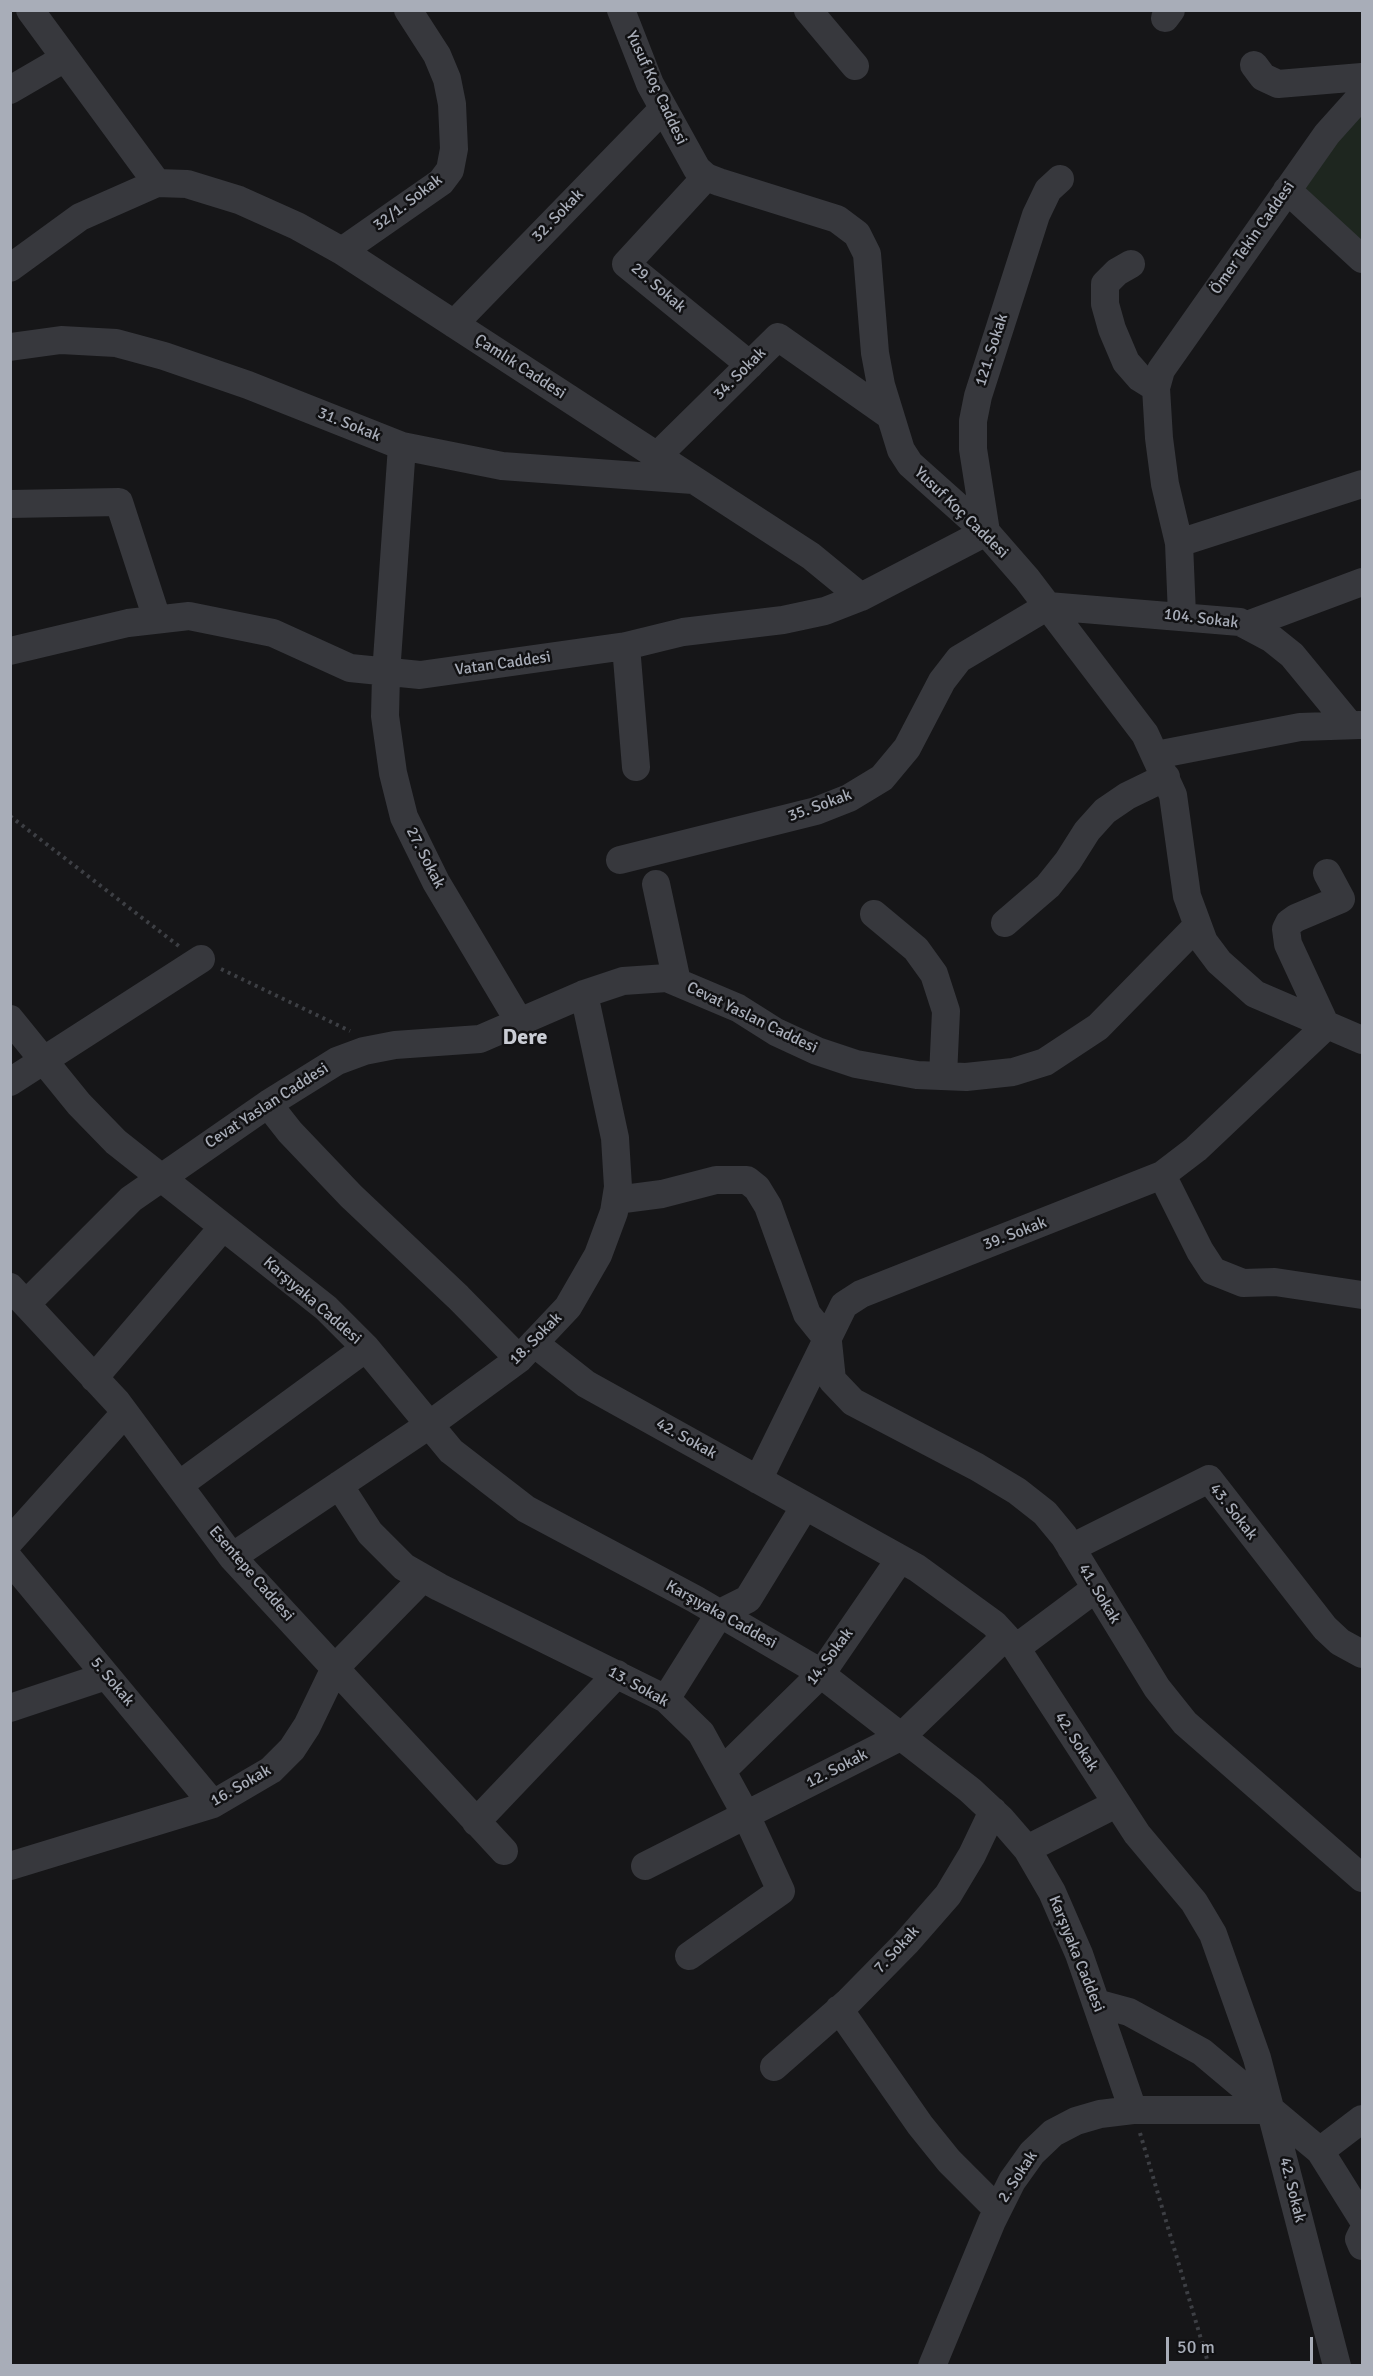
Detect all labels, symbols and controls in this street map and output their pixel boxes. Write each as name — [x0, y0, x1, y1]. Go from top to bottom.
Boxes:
street label: Yusuf Koç Caddesi — [621, 28, 691, 148]
street label: 32/1. Sokak — [370, 171, 446, 235]
street label: Ömer Tekin Caddesi — [1207, 178, 1299, 298]
street label: 32. Sokak — [528, 185, 588, 247]
street label: 29. Sokak — [627, 259, 689, 317]
street label: 121. Sokak — [971, 311, 1013, 389]
street label: Çamlık Caddesi — [471, 330, 569, 404]
street label: 34. Sokak — [710, 344, 770, 404]
street label: 31. Sokak — [315, 404, 383, 446]
street label: Yusuf Koç Caddesi — [910, 463, 1012, 563]
street label: 104. Sokak — [1163, 605, 1239, 633]
street label: Vatan Caddesi — [454, 648, 552, 680]
street label: 35. Sokak — [786, 786, 854, 826]
street label: 27. Sokak — [401, 824, 449, 892]
street label: Cevat Yaslan Caddesi — [683, 978, 821, 1058]
district label: Dere — [503, 1025, 547, 1051]
street label: Cevat Yaslan Caddesi — [202, 1059, 332, 1153]
street label: 39. Sokak — [981, 1213, 1049, 1255]
street label: Karşıyaka Caddesi — [259, 1253, 365, 1349]
street label: 18. Sokak — [506, 1309, 566, 1369]
street label: 42. Sokak — [652, 1415, 720, 1463]
street label: 43. Sokak — [1205, 1480, 1261, 1544]
street label: Esentepe Caddesi — [204, 1522, 298, 1626]
street label: 41. Sokak — [1074, 1561, 1124, 1627]
street label: Karşıyaka Caddesi — [662, 1577, 780, 1653]
street label: 14. Sokak — [802, 1625, 858, 1689]
street label: 5. Sokak — [86, 1654, 138, 1710]
street label: 13. Sokak — [604, 1663, 672, 1711]
street label: 42. Sokak — [1050, 1709, 1102, 1775]
street label: 12. Sokak — [803, 1745, 871, 1793]
street label: 16. Sokak — [207, 1761, 275, 1811]
street label: Karşıyaka Caddesi — [1044, 1893, 1108, 2015]
street label: 7. Sokak — [870, 1922, 924, 1978]
street label: 2. Sokak — [994, 2148, 1042, 2206]
street label: 42. Sokak — [1275, 2155, 1309, 2225]
scale bar — [1169, 2325, 1316, 2363]
text: 50 m — [1177, 2336, 1215, 2358]

